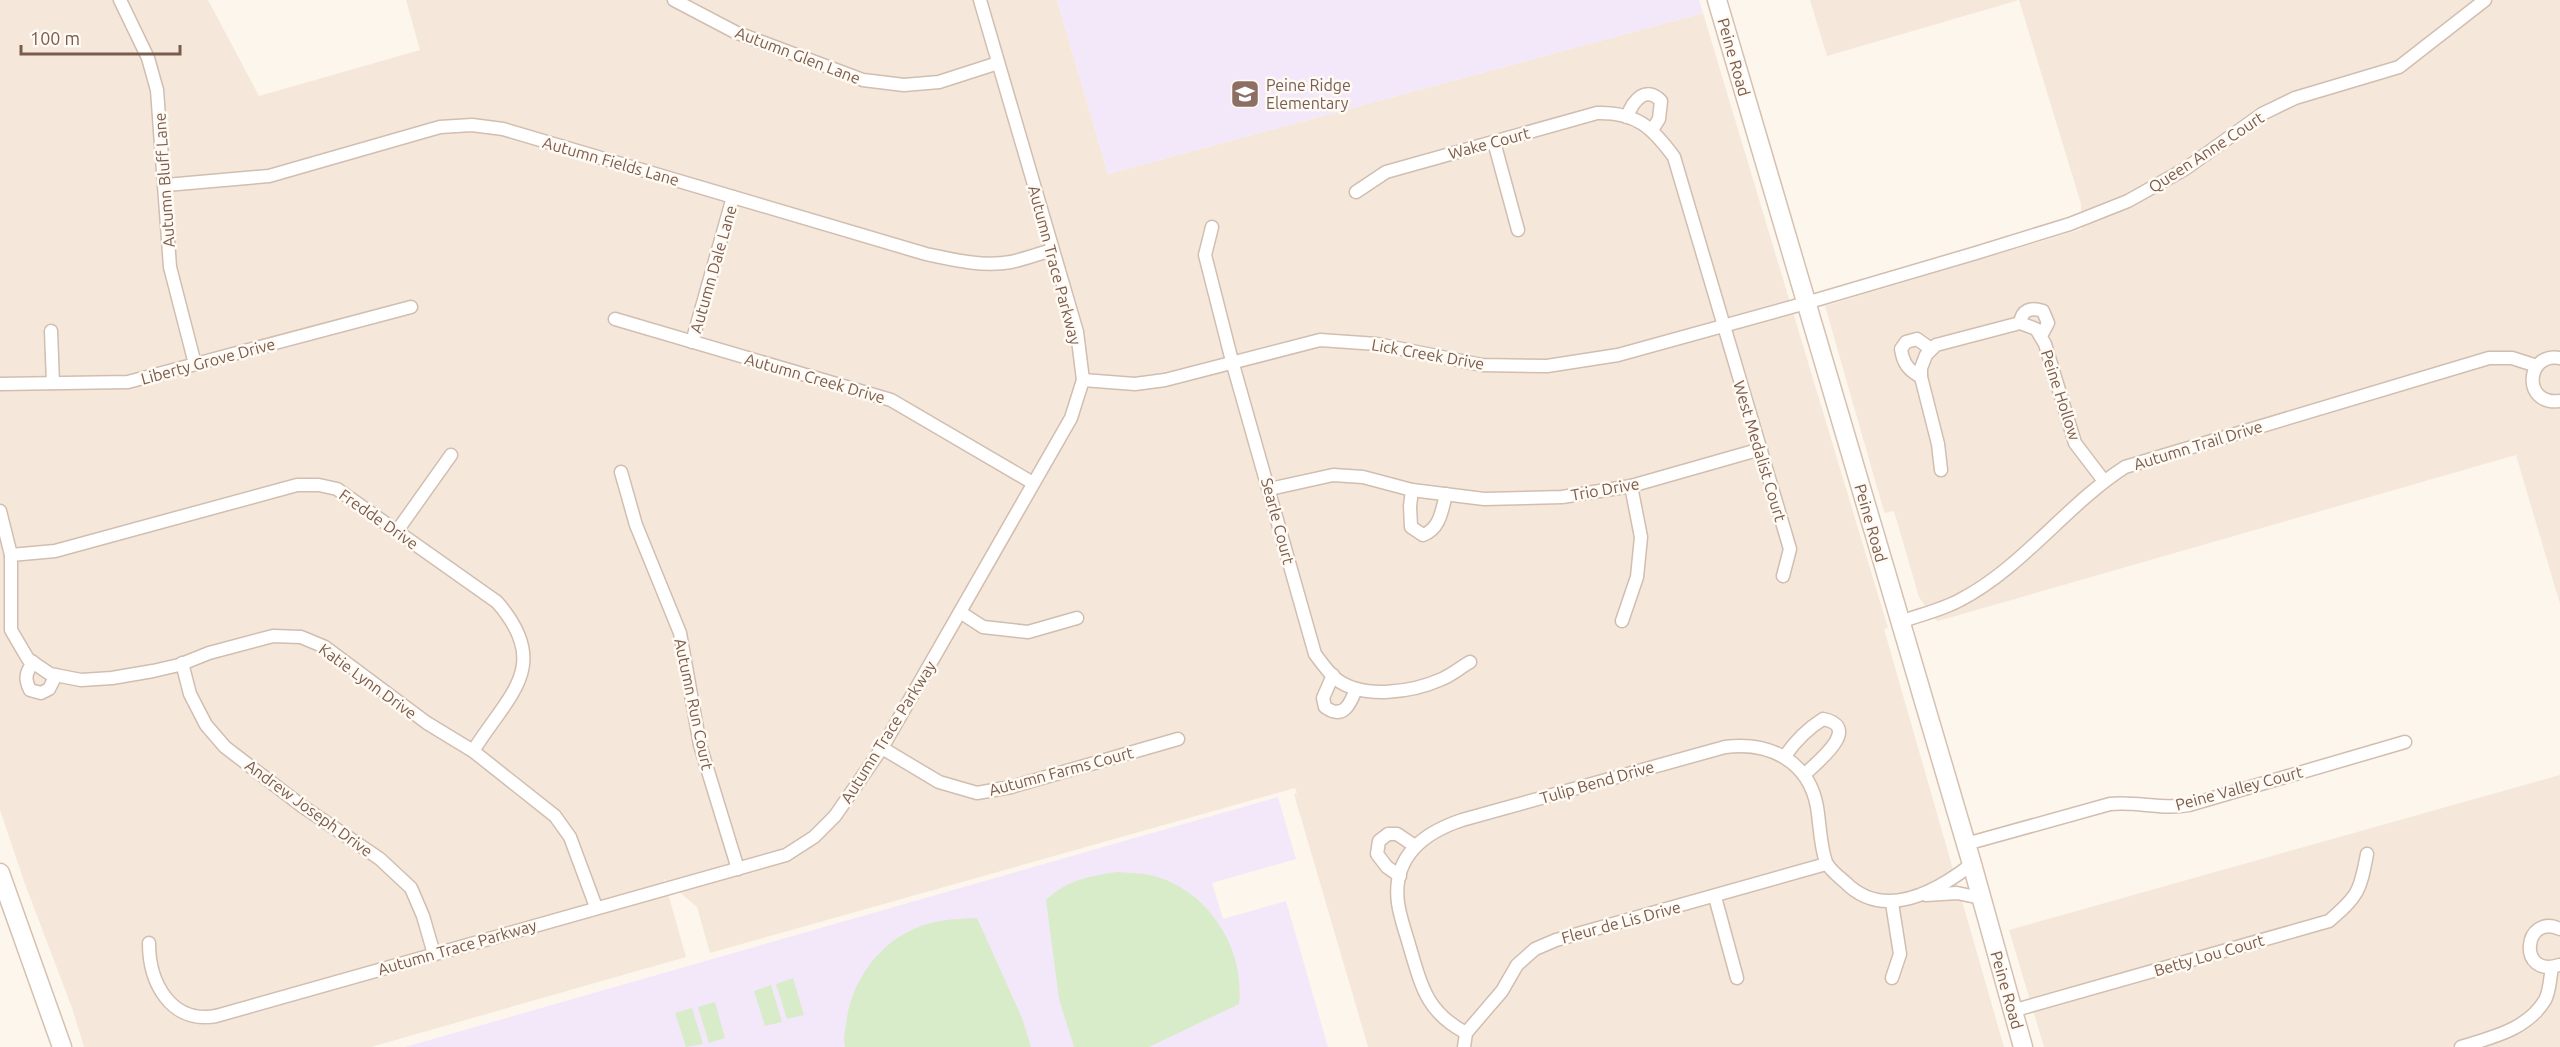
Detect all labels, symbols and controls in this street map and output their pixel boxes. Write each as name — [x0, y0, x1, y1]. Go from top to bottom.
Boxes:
street label: Peine Road — [1714, 16, 1754, 98]
scale bar — [21, 18, 180, 56]
street label: Autumn Glen Lane — [733, 23, 863, 87]
text: 100 m — [30, 28, 80, 48]
place label: Peine Ridge Elementary — [1266, 76, 1351, 112]
school or university icon: Peine Ridge Elementary — [1229, 78, 1261, 110]
street label: Queen Anne Court — [2145, 108, 2268, 196]
street label: Autumn Bluff Lane — [150, 112, 178, 248]
street label: Wake Court — [1446, 123, 1532, 163]
street label: Autumn Fields Lane — [541, 133, 681, 189]
street label: Autumn Trace Parkway — [1025, 183, 1085, 347]
street label: Autumn Dale Lane — [686, 203, 740, 335]
street label: Liberty Grove Drive — [139, 334, 277, 388]
street label: Lick Creek Drive — [1370, 335, 1486, 373]
street label: Peine Hollow — [2038, 347, 2084, 443]
street label: Autumn Creek Drive — [743, 349, 887, 407]
street label: West Medalist Court — [1730, 378, 1790, 524]
street label: Autumn Trail Drive — [2131, 417, 2265, 473]
street label: Trio Drive — [1569, 474, 1641, 504]
street label: Searle Court — [1258, 476, 1298, 567]
street label: Peine Road — [1851, 482, 1891, 564]
street label: Fredde Drive — [336, 485, 422, 553]
street label: Autumn Run Court — [671, 637, 717, 772]
street label: Katie Lynn Drive — [316, 640, 420, 722]
street label: Autumn Trace Parkway — [837, 657, 939, 806]
street label: Autumn Farms Court — [987, 743, 1136, 799]
street label: Andrew Joseph Drive — [242, 756, 376, 860]
street label: Tulip Bend Drive — [1538, 757, 1656, 807]
street label: Peine Valley Court — [2173, 762, 2305, 814]
street label: Fleur de Lis Drive — [1559, 897, 1683, 947]
street label: Autumn Trace Parkway — [376, 916, 539, 978]
street label: Betty Lou Court — [2152, 930, 2267, 979]
street label: Peine Road — [1987, 949, 2027, 1031]

